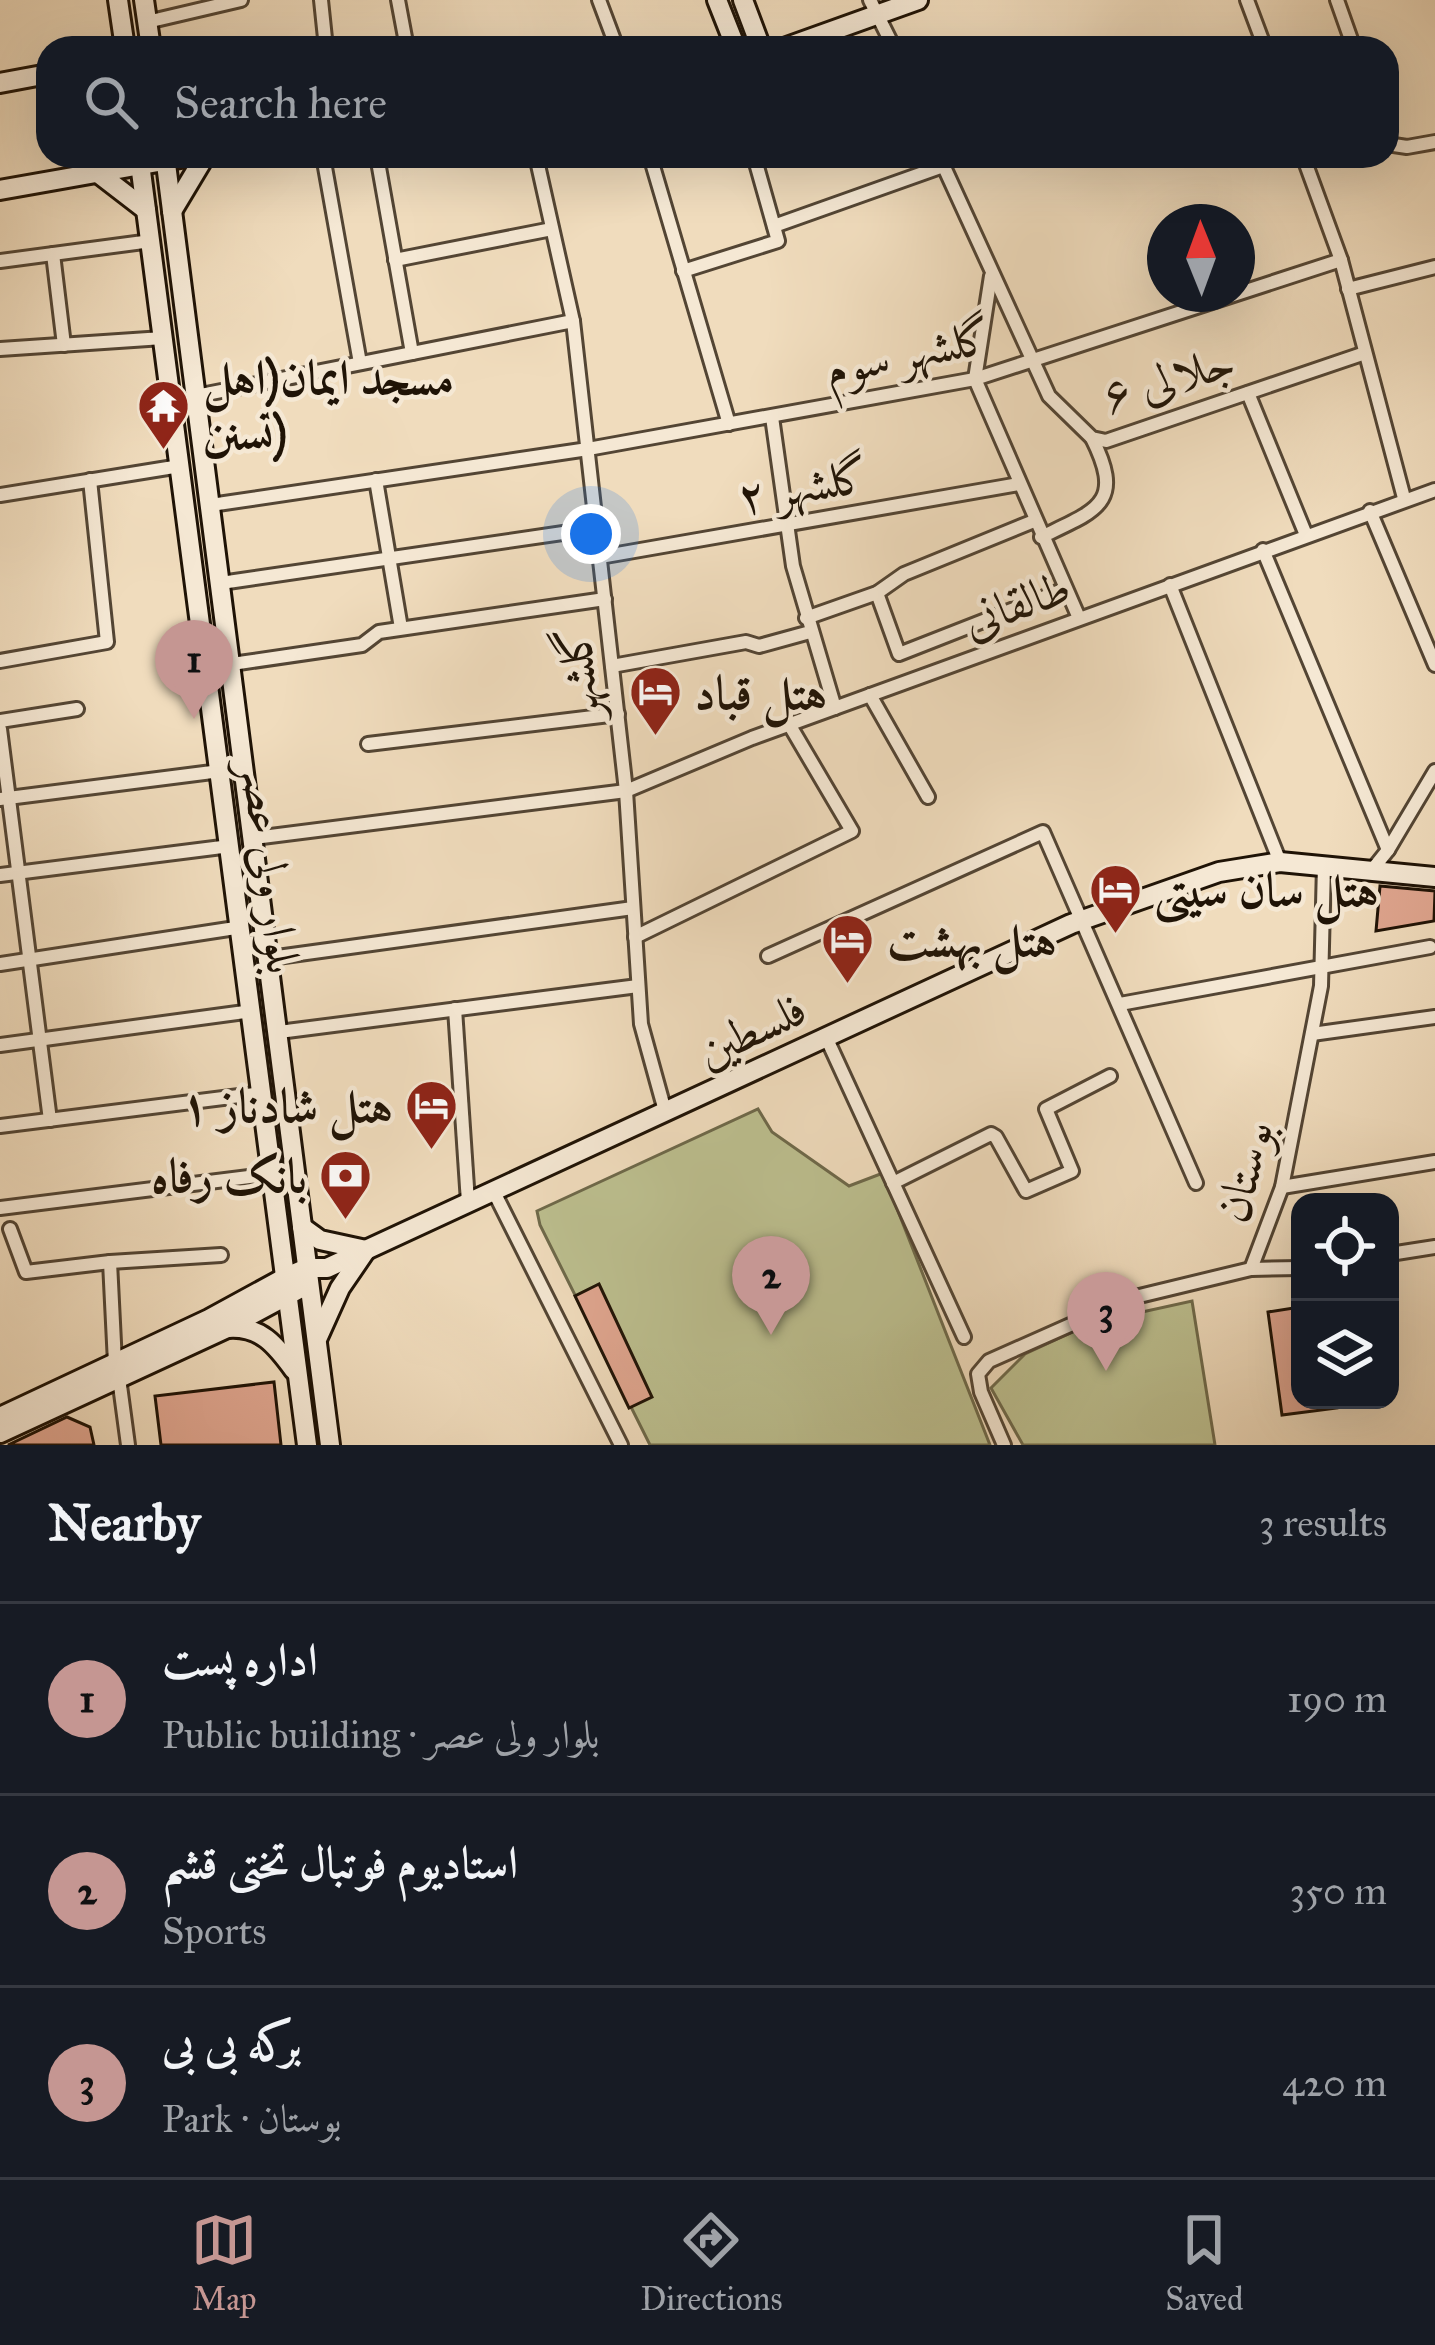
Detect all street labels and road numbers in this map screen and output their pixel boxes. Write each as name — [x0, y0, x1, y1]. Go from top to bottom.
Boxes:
street label: گلشهر سوم — [819, 306, 1000, 411]
street label: جلالی ۶ — [1095, 330, 1241, 424]
street label: گلشهر ۲ — [733, 445, 874, 527]
street label: طالقانی — [954, 557, 1078, 650]
street label: گلشهر — [543, 623, 613, 728]
street label: بلوار ولی عصر — [227, 752, 314, 977]
street label: فلسطین — [687, 979, 815, 1080]
street label: بوستان — [1202, 1114, 1286, 1229]

